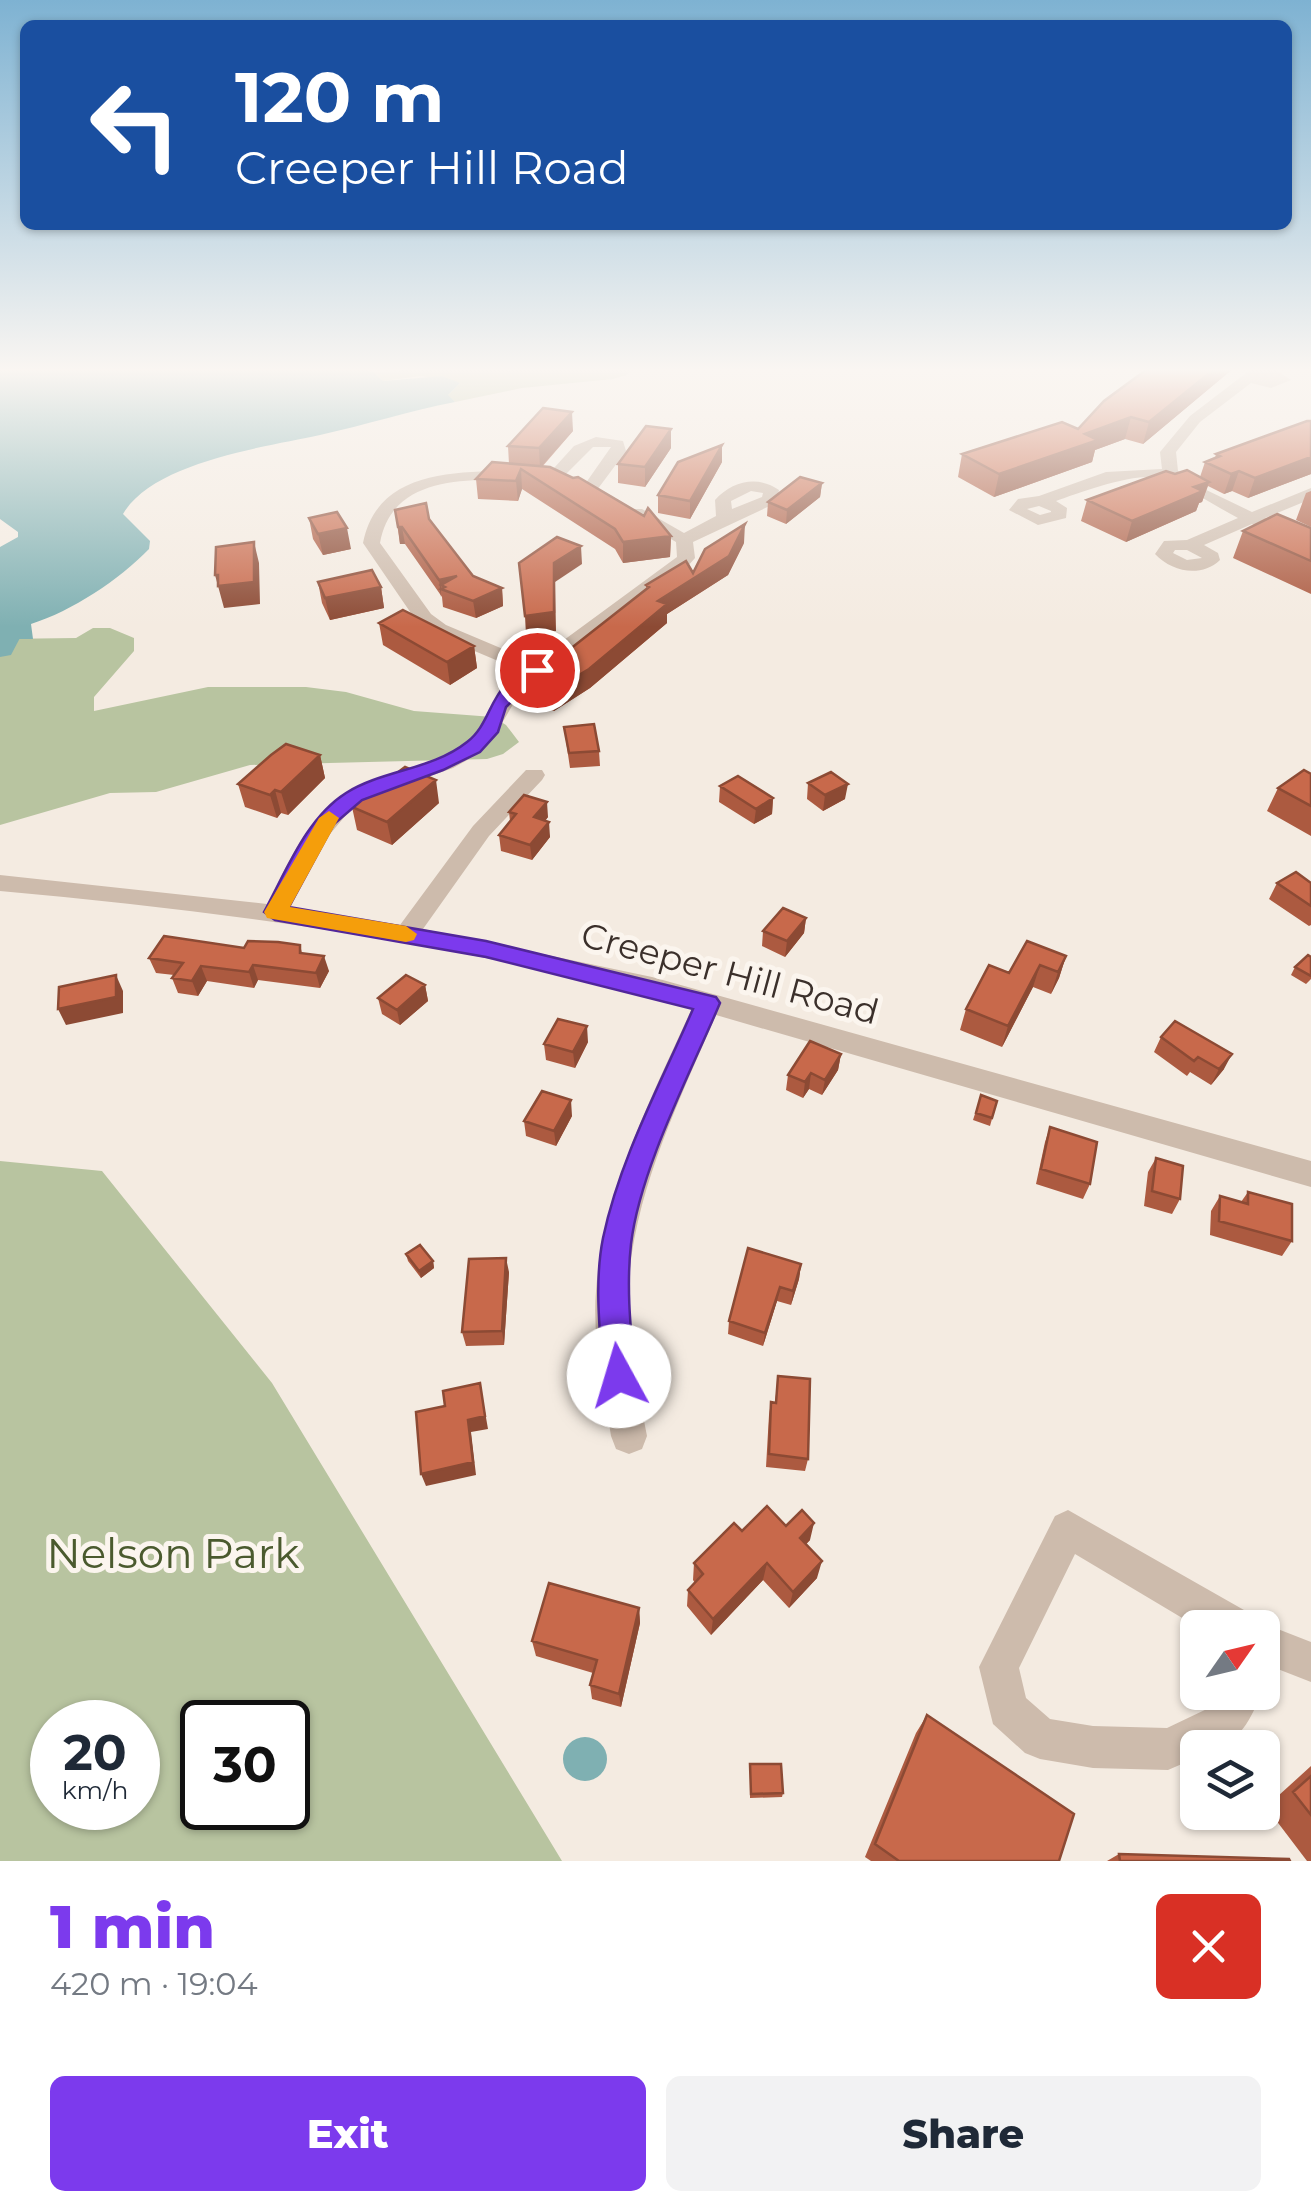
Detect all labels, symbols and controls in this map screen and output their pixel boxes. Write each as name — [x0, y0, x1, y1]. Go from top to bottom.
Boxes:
text: 120 m — [235, 54, 445, 140]
icon: left — [70, 60, 200, 190]
text: Creeper Hill Road — [235, 140, 629, 195]
pin — [495, 628, 580, 713]
icon: arrive — [510, 643, 565, 698]
street label: Creeper Hill Road — [577, 913, 883, 1033]
position arrow — [567, 1324, 671, 1428]
park label: Nelson Park — [47, 1527, 299, 1579]
north arrow — [1180, 1610, 1280, 1710]
map controls — [1180, 1610, 1280, 1830]
speed limit sign: 30 — [180, 1700, 310, 1830]
text: 20 — [63, 1722, 127, 1783]
button: layers — [1180, 1730, 1280, 1830]
text: km/h — [62, 1775, 128, 1805]
text: 1 min — [50, 1890, 215, 1963]
button: close — [1156, 1894, 1261, 1999]
text: 420 m · 19:04 — [50, 1964, 258, 2003]
button: Exit — [50, 2076, 646, 2191]
button: Share — [666, 2076, 1261, 2191]

